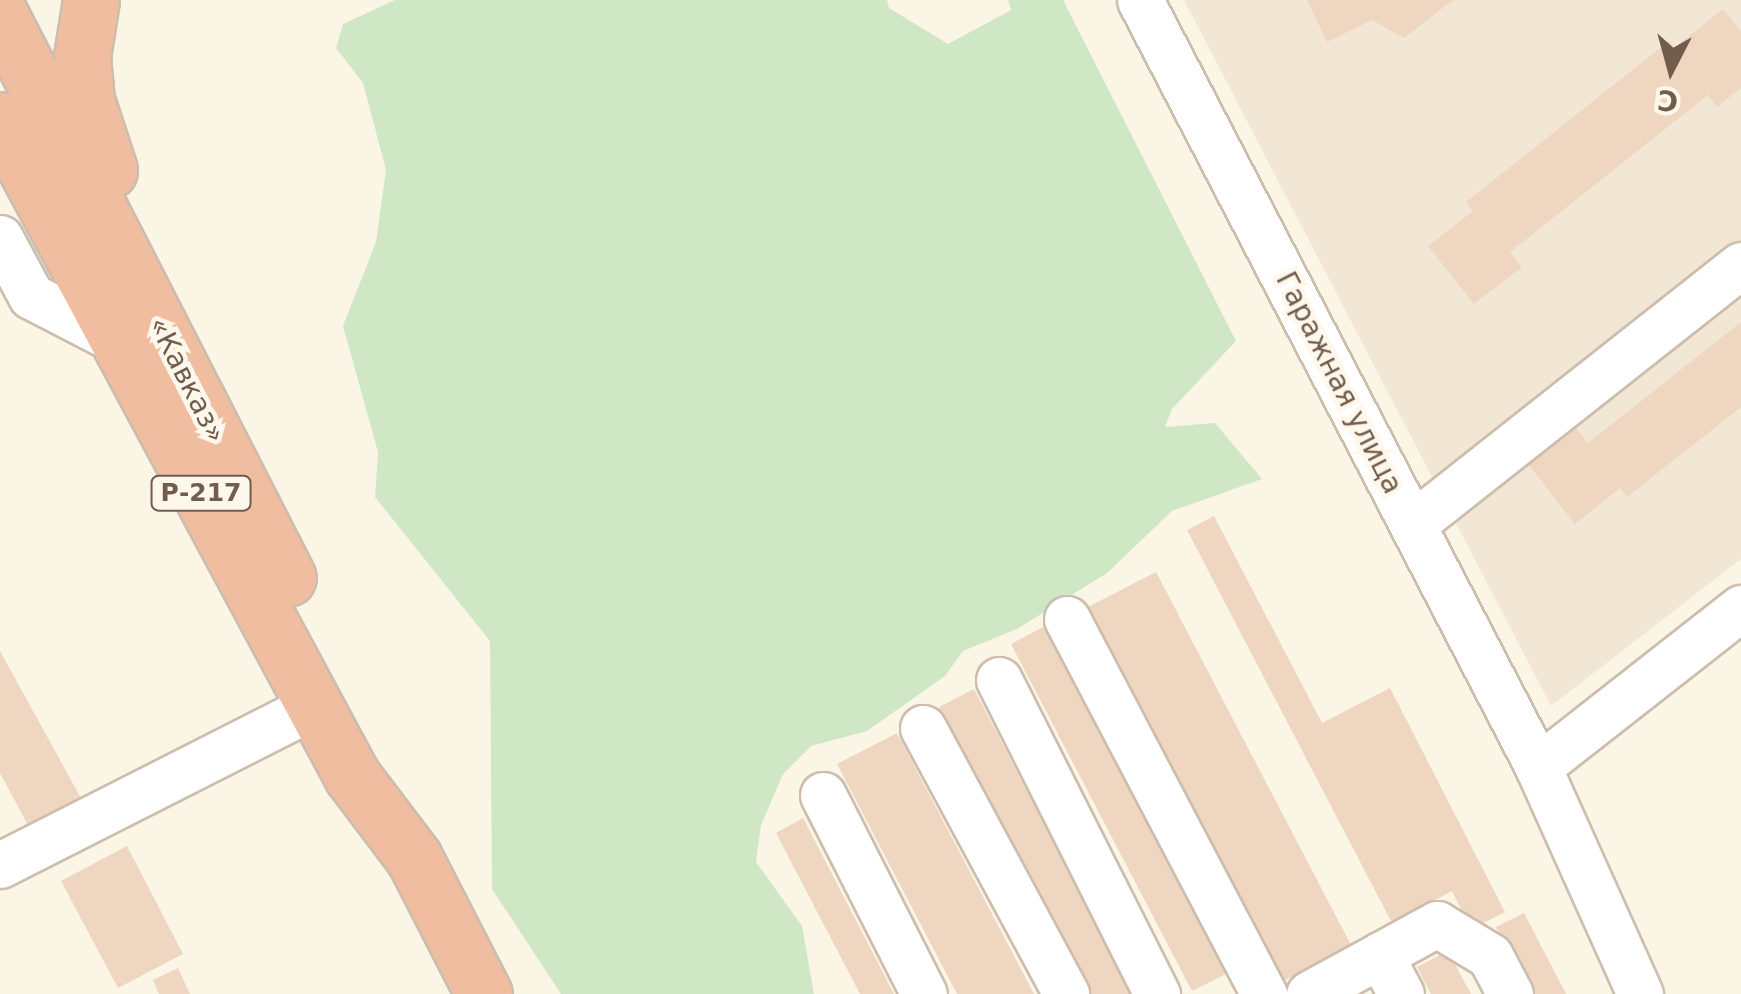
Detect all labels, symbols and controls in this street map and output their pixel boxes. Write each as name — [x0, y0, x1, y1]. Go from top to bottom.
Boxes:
north arrow — [1621, 20, 1721, 120]
text: С — [1656, 83, 1680, 118]
street label: Гаражная улица — [1269, 266, 1409, 500]
street label: «Кавказ» — [141, 311, 233, 449]
road number: Р-217 — [148, 473, 254, 513]

